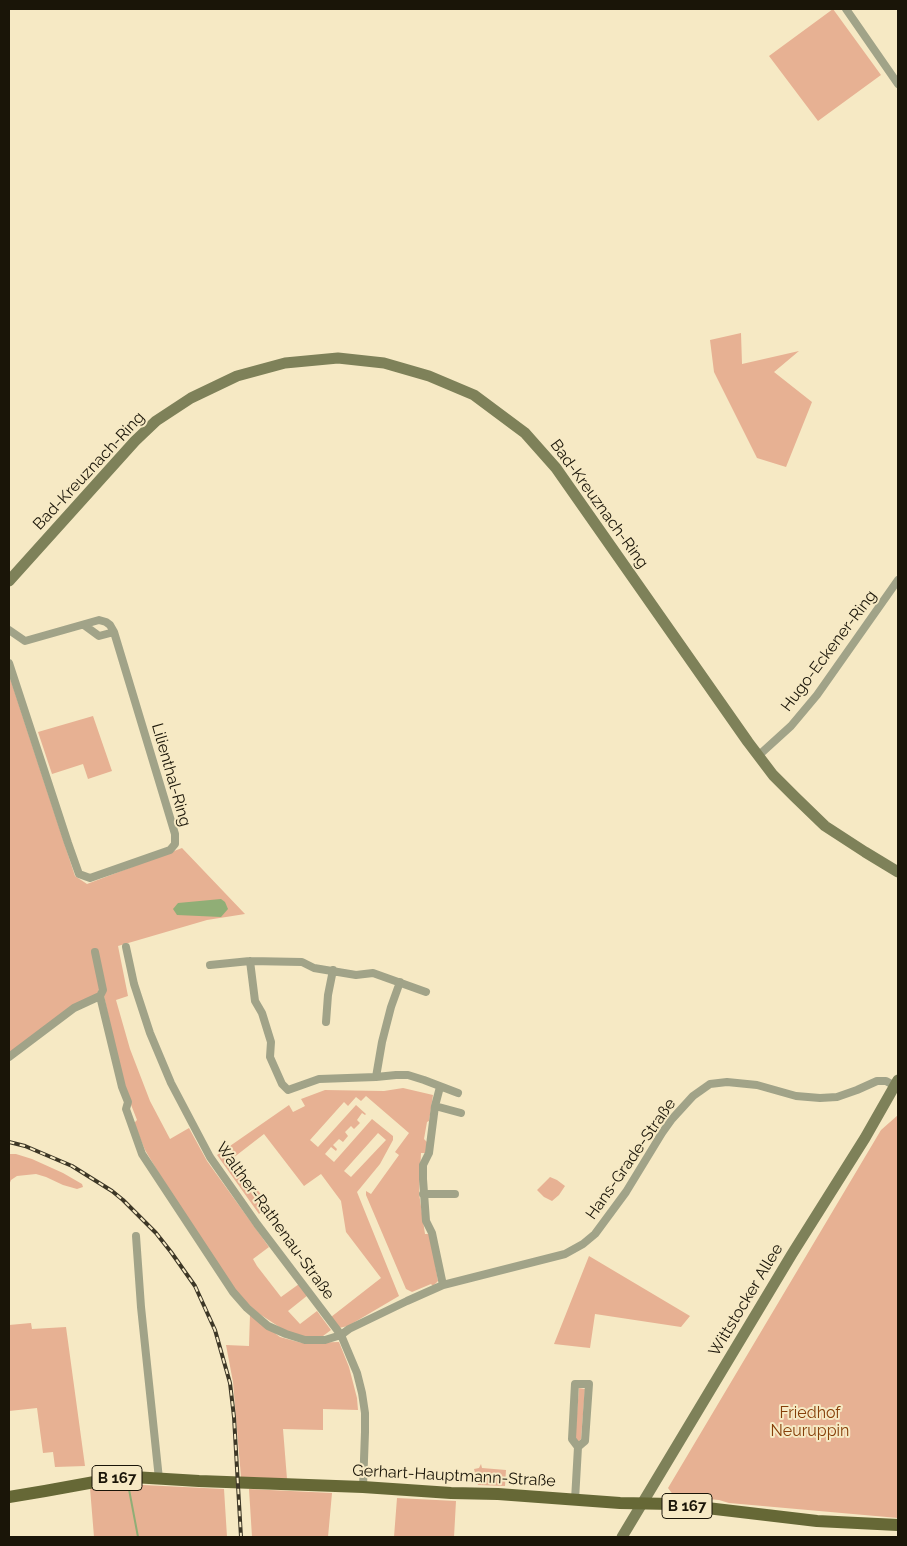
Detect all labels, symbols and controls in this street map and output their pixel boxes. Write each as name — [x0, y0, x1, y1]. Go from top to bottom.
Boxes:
street label: Bad-Kreuznach-Ring — [29, 408, 149, 534]
street label: Bad-Kreuznach-Ring — [546, 436, 652, 572]
street label: Hugo-Eckener-Ring — [777, 587, 881, 715]
street label: Lilienthal-Ring — [147, 721, 195, 829]
street label: Hans-Grade-Straße — [582, 1095, 680, 1223]
street label: Walther-Rathenau-Straße — [212, 1139, 338, 1303]
street label: Wittstocker Allee — [705, 1240, 787, 1360]
park label: Friedhof Neuruppin — [771, 1403, 849, 1441]
street label: Gerhart-Hauptmann-Straße — [352, 1461, 556, 1491]
road number: B 167 — [92, 1466, 142, 1490]
road number: B 167 — [662, 1494, 712, 1518]

